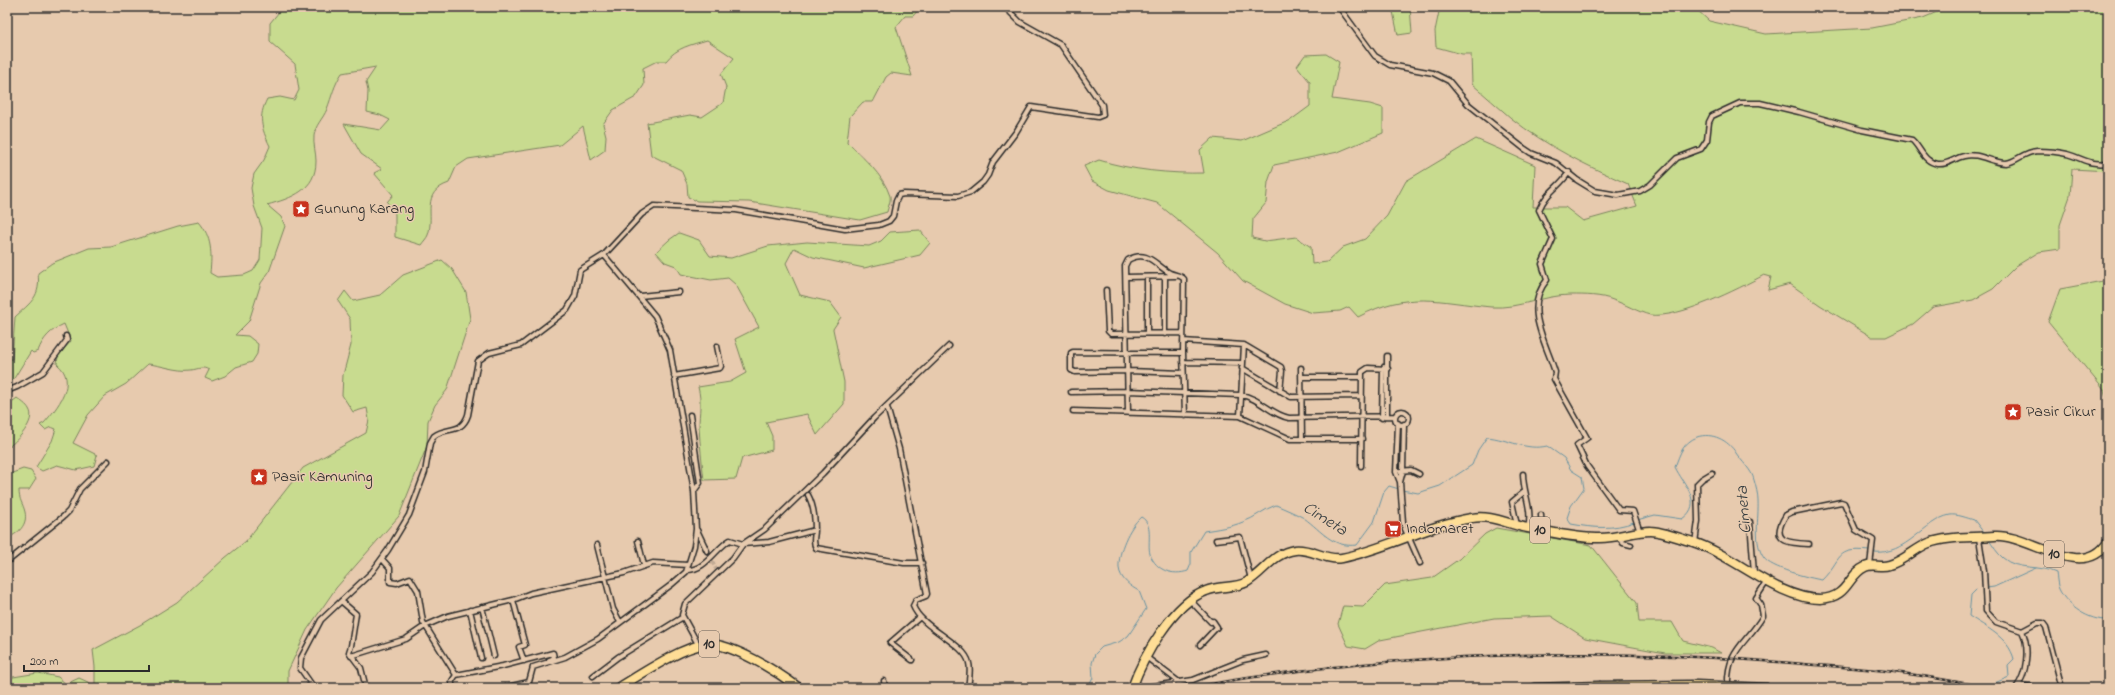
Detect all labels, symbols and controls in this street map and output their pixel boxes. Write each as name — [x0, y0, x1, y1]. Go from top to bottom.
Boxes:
place label: Gunung Karang — [314, 197, 414, 221]
place icon: Gunung Karang — [291, 199, 311, 219]
place label: Pasir Cikur — [2026, 400, 2096, 424]
place icon: Pasir Cikur — [2003, 402, 2023, 422]
place label: Pasir Kamuning — [272, 465, 373, 489]
place icon: Pasir Kamuning — [249, 467, 269, 487]
water label: Cimeta — [1729, 484, 1759, 535]
water label: Cimeta — [1298, 496, 1353, 543]
place label: Indomaret — [1406, 517, 1474, 541]
road number: 10 — [1530, 517, 1550, 543]
supermarket icon: Indomaret — [1383, 519, 1403, 539]
road number: 10 — [2044, 541, 2064, 567]
road number: 10 — [699, 631, 719, 657]
scale bar — [24, 647, 149, 673]
text: 200 m — [30, 653, 59, 671]

